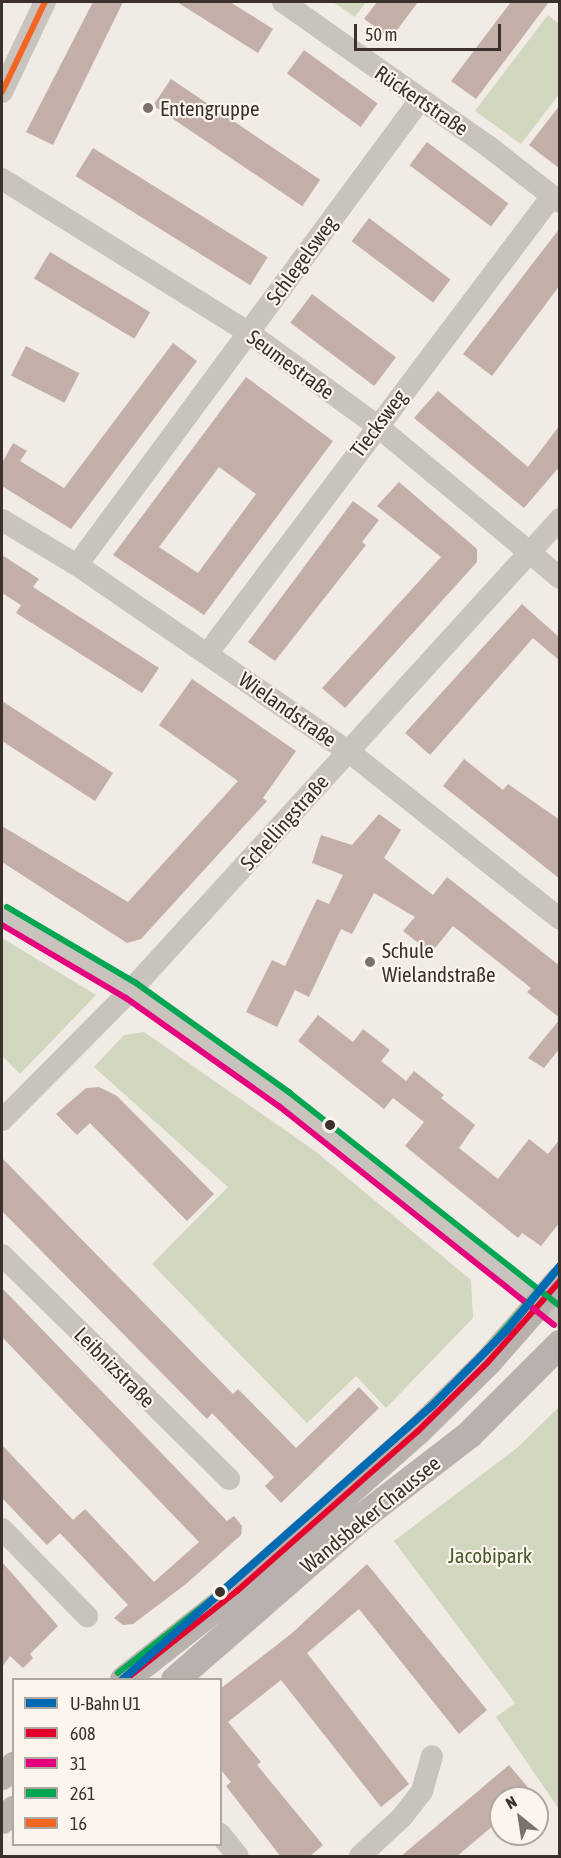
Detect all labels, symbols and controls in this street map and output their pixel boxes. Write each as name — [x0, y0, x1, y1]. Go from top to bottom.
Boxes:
scale bar — [357, 12, 504, 50]
text: 50 m — [365, 24, 397, 45]
street label: Rückertstraße — [371, 60, 473, 140]
place label: Entengruppe — [160, 95, 259, 121]
marker: Entengruppe — [141, 101, 155, 115]
street label: Schlegelsweg — [260, 211, 342, 309]
street label: Seumestraße — [243, 324, 339, 404]
street label: Tiecksweg — [344, 384, 412, 462]
street label: Wielandstraße — [234, 666, 342, 752]
street label: Schellingstraße — [235, 769, 333, 875]
place label: Schule Wielandstraße — [382, 937, 495, 987]
marker: Schule Wielandstraße — [363, 955, 377, 969]
unlabelled marker — [324, 1119, 336, 1131]
street label: Leibnizstraße — [70, 1322, 160, 1412]
street label: Wandsbeker Chaussee — [295, 1450, 445, 1578]
park label: Jacobipark — [448, 1542, 532, 1568]
unlabelled marker — [214, 1586, 226, 1598]
legend — [12, 1678, 222, 1846]
text: U-Bahn U1 — [70, 1693, 141, 1714]
text: 608 — [70, 1723, 95, 1744]
text: 31 — [70, 1753, 87, 1774]
text: 261 — [70, 1783, 95, 1804]
north arrow — [489, 1786, 549, 1846]
text: N — [502, 1792, 520, 1812]
text: 16 — [70, 1813, 87, 1834]

